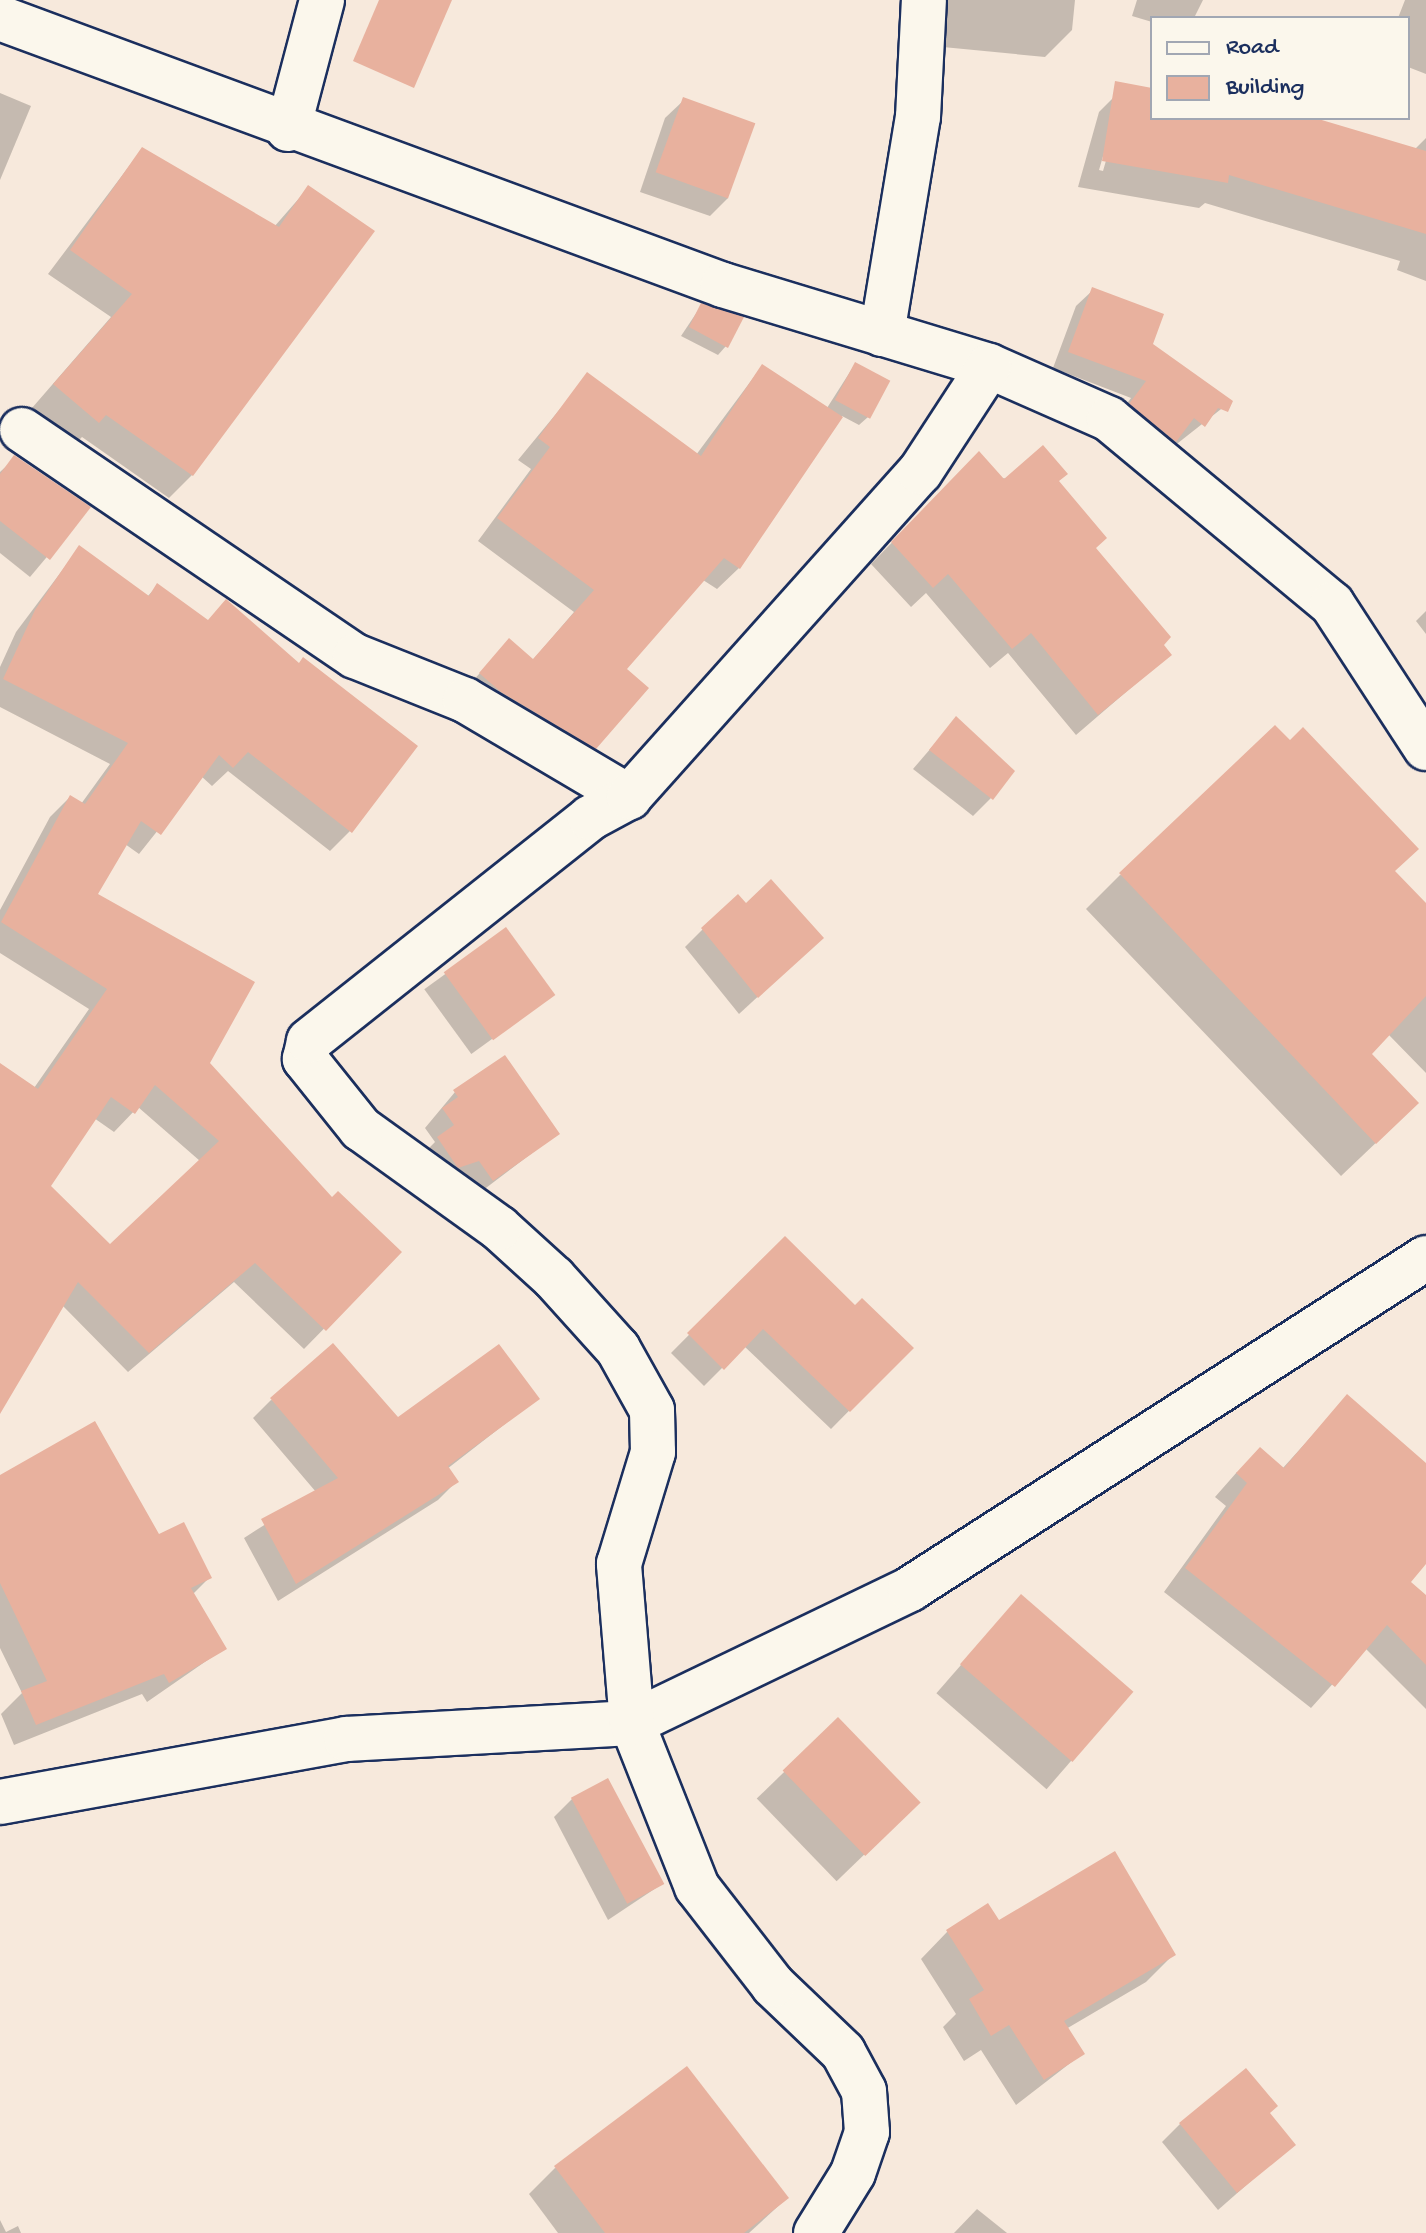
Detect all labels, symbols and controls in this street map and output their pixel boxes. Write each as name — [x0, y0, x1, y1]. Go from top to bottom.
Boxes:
legend — [1150, 16, 1410, 120]
text: Road — [1226, 34, 1278, 63]
text: Building — [1226, 74, 1304, 103]

